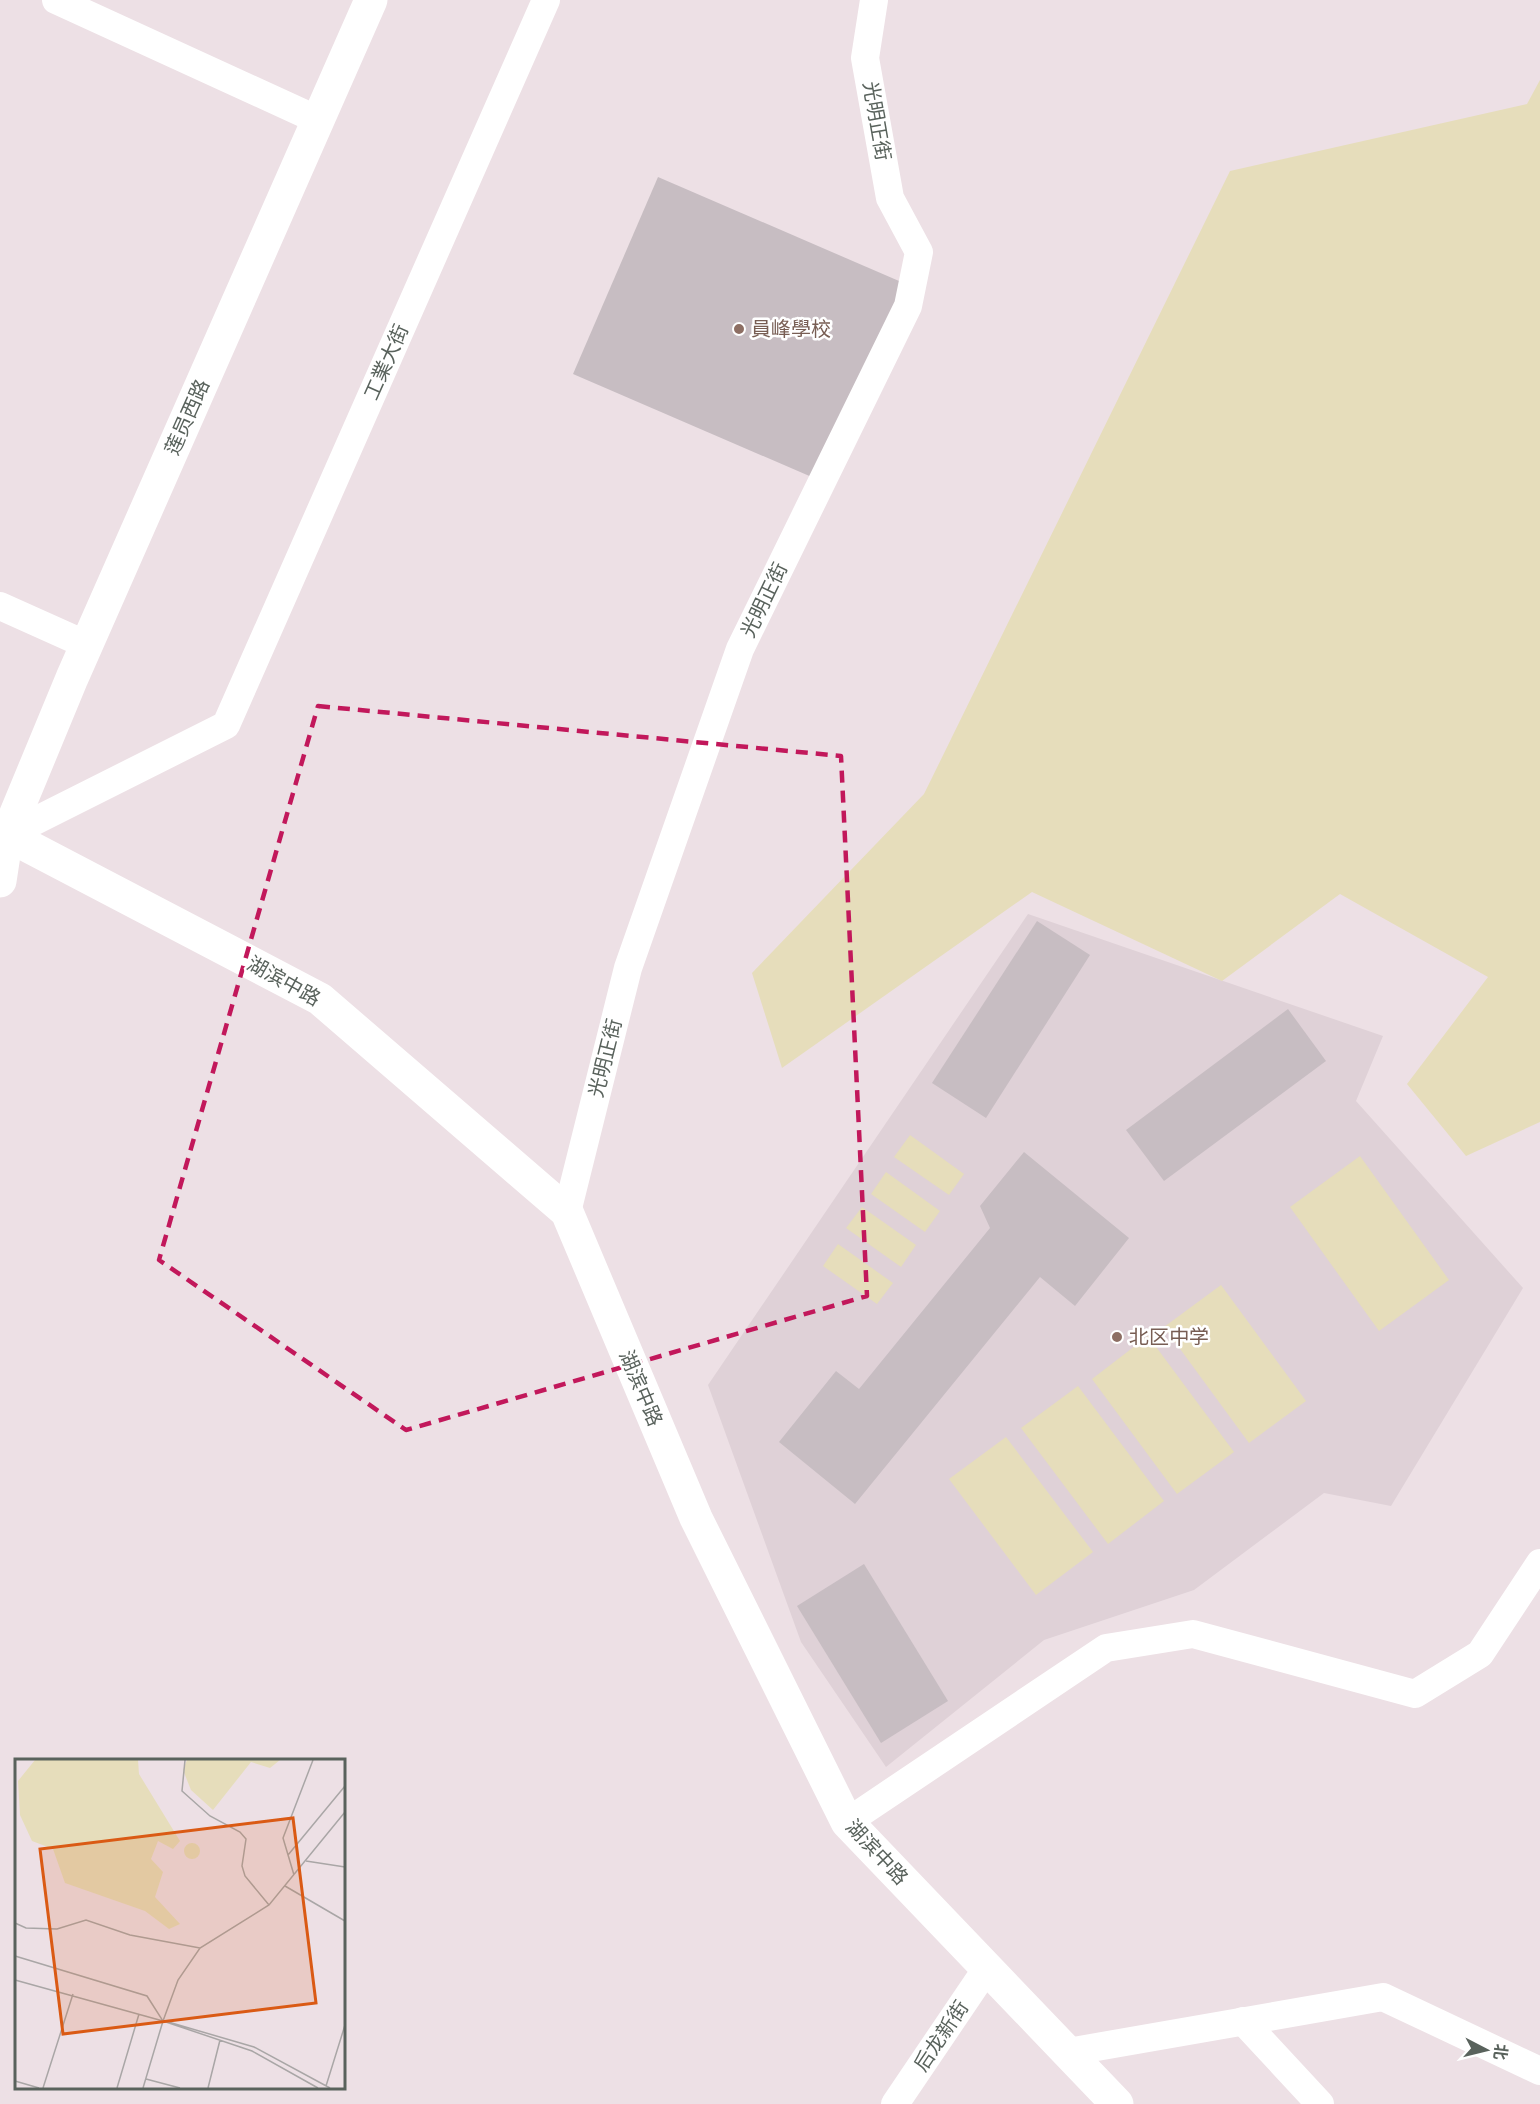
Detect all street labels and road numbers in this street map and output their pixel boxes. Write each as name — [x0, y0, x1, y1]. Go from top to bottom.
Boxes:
street label: 光明正街 — [857, 79, 897, 163]
street label: 工業大街 — [358, 320, 414, 404]
street label: 莲员西路 — [159, 375, 215, 459]
street label: 光明正街 — [735, 558, 793, 642]
street label: 湖滨中路 — [243, 950, 325, 1012]
street label: 光明正街 — [583, 1016, 627, 1100]
street label: 湖滨中路 — [613, 1346, 669, 1430]
street label: 湖滨中路 — [840, 1814, 914, 1890]
street label: 后龙新街 — [908, 1996, 974, 2076]

